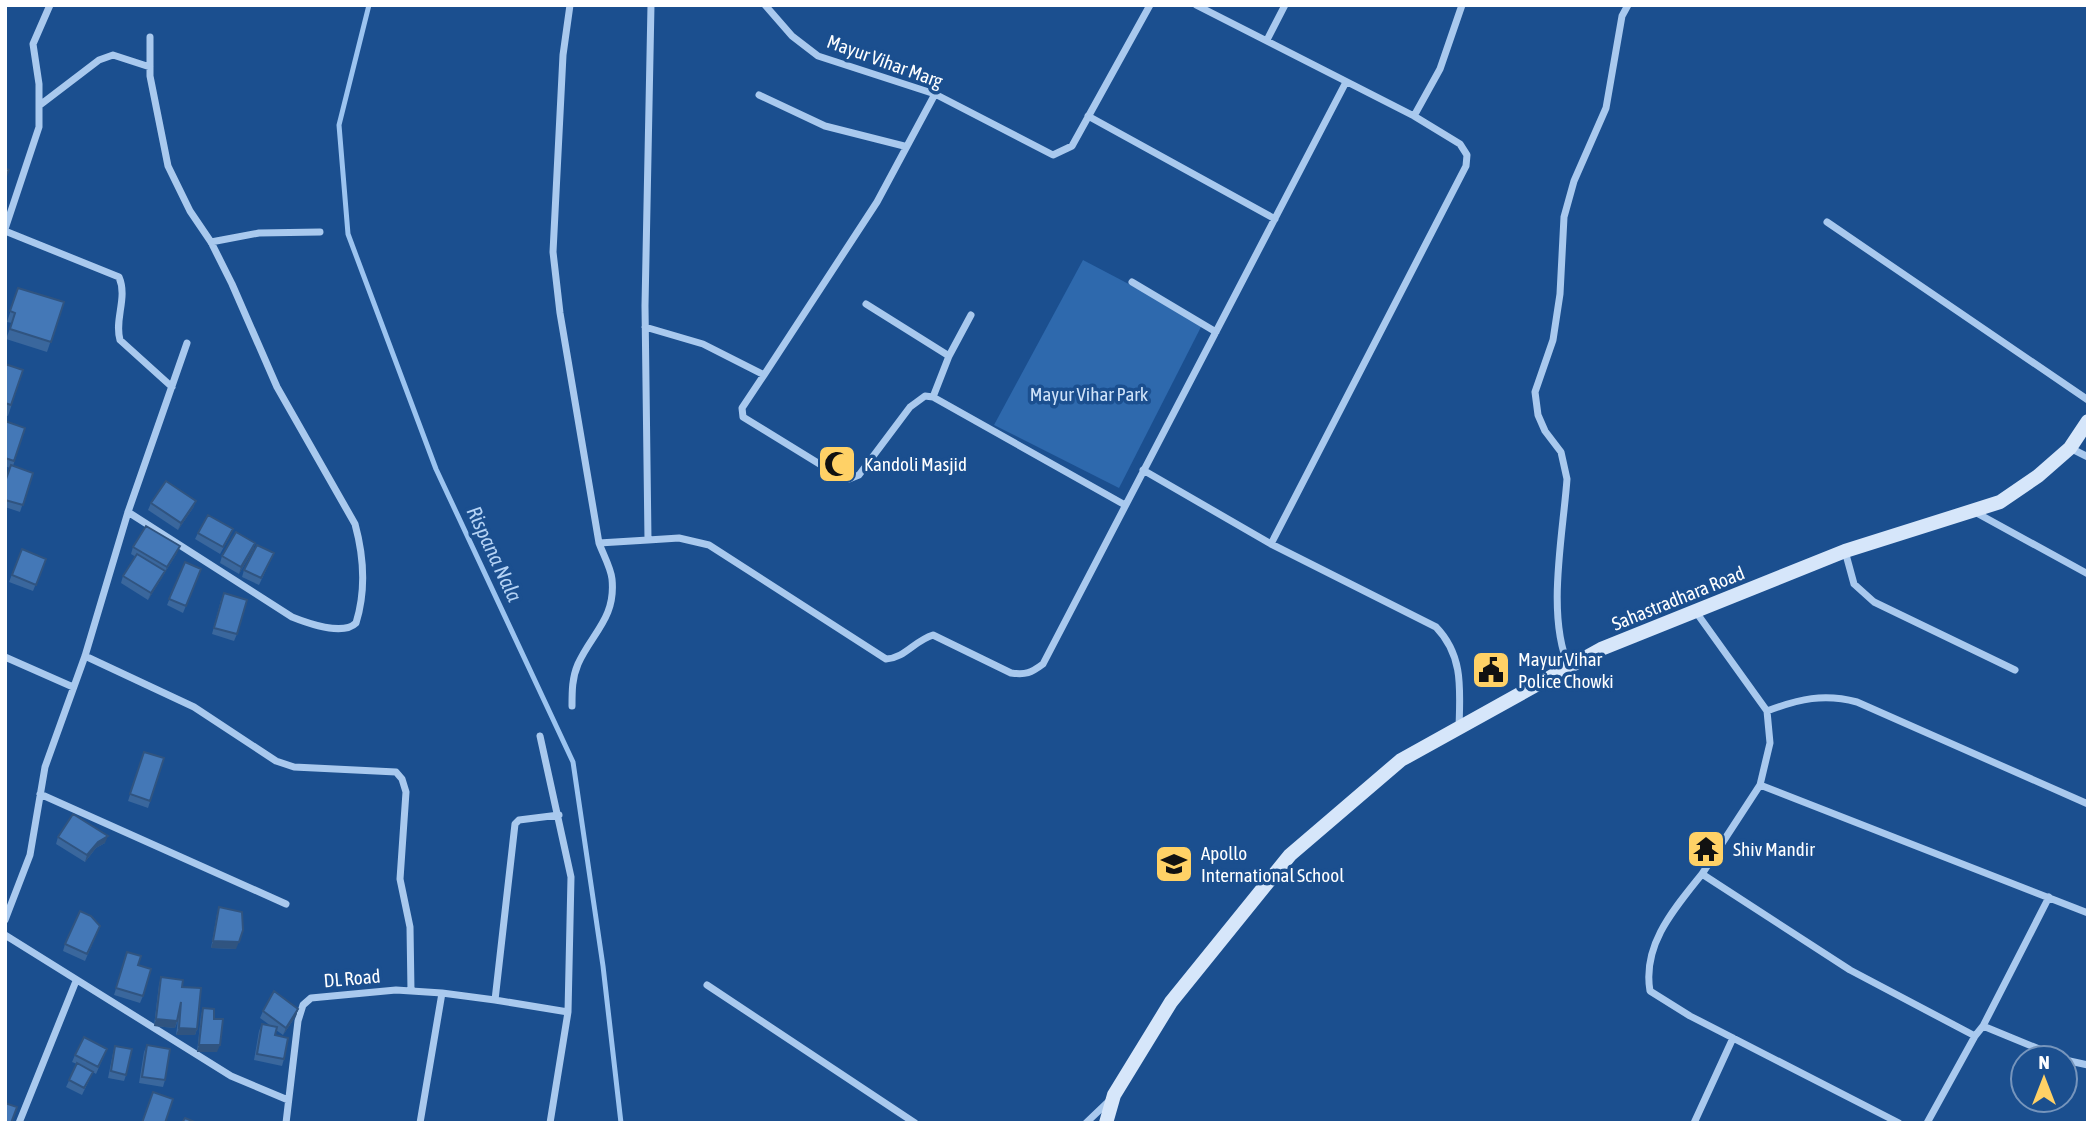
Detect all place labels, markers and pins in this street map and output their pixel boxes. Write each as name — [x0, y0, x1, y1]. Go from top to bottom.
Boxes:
mosque icon: Kandoli Masjid — [816, 443, 858, 485]
place label: Kandoli Masjid — [864, 453, 967, 475]
place label: Mayur Vihar Police Chowki — [1518, 648, 1614, 692]
public building icon: Mayur Vihar Police Chowki — [1470, 649, 1512, 691]
temple icon: Shiv Mandir — [1685, 828, 1727, 870]
place label: Shiv Mandir — [1733, 838, 1815, 860]
place label: Apollo International School — [1201, 842, 1344, 886]
school or university icon: Apollo International School — [1153, 843, 1195, 885]

